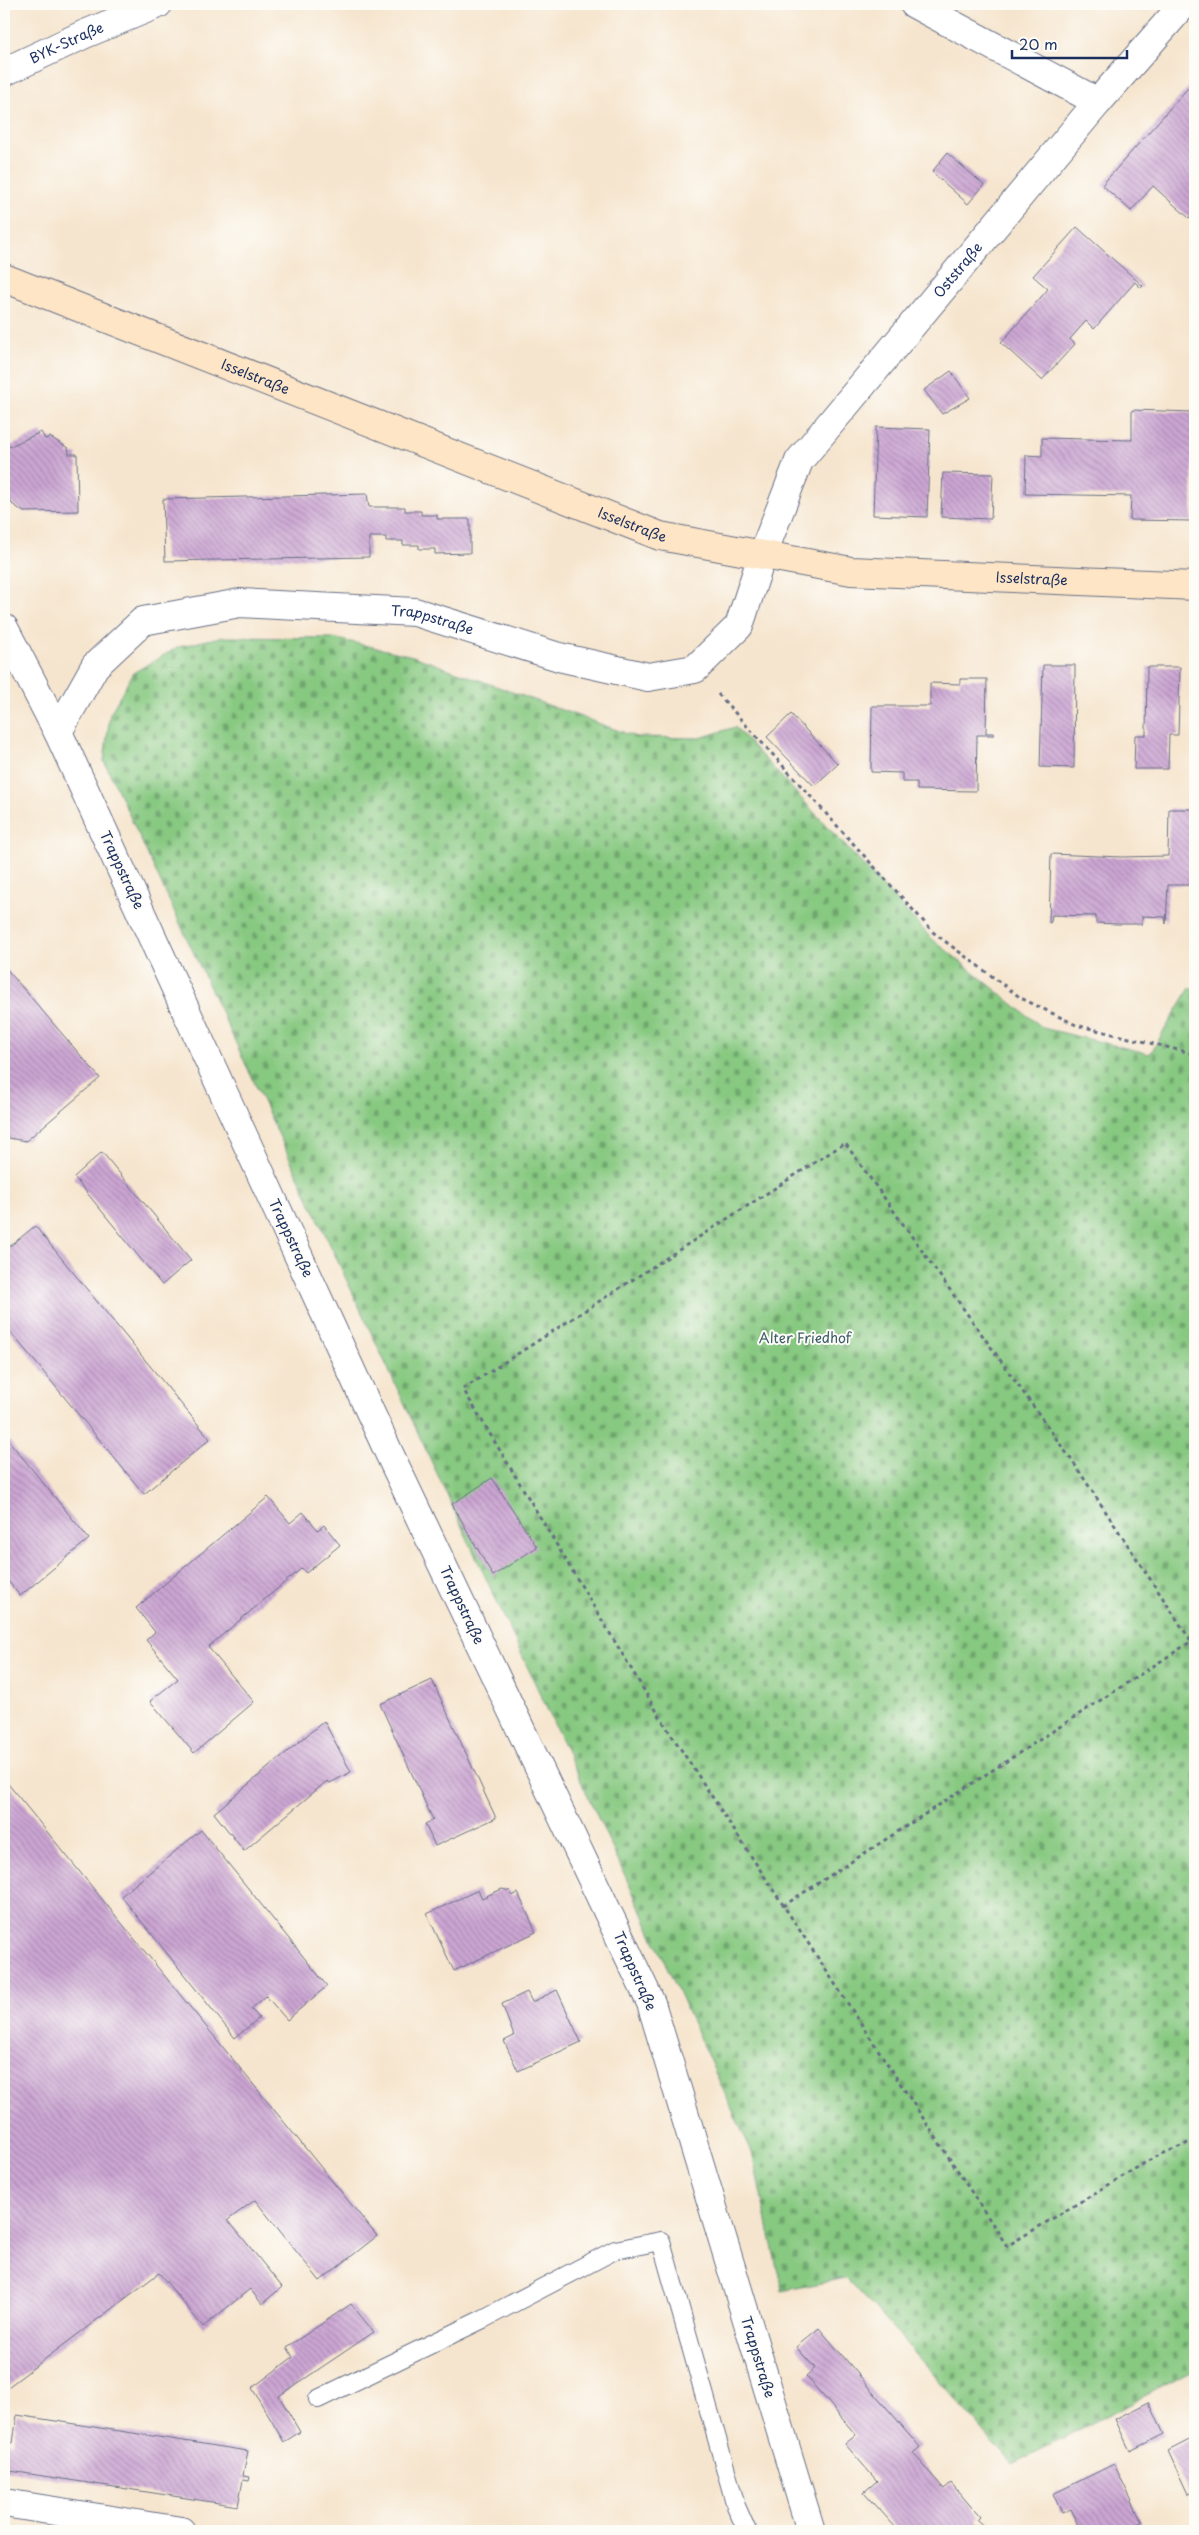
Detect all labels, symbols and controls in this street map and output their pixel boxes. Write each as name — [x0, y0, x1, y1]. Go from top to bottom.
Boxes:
street label: BYK-Straße — [26, 17, 107, 69]
scale bar — [1012, 28, 1126, 60]
text: 20 m — [1019, 32, 1058, 55]
street label: Oststraße — [928, 237, 987, 302]
street label: Isselstraße — [218, 353, 293, 399]
street label: Isselstraße — [595, 502, 668, 547]
street label: Isselstraße — [995, 566, 1068, 590]
street label: Trappstraße — [391, 600, 476, 640]
street label: Trappstraße — [95, 827, 150, 913]
street label: Trappstraße — [264, 1195, 319, 1281]
park label: Alter Friedhof — [759, 1327, 853, 1348]
street label: Trappstraße — [435, 1562, 490, 1648]
street label: Trappstraße — [609, 1928, 662, 2014]
street label: Trappstraße — [736, 2313, 781, 2400]

